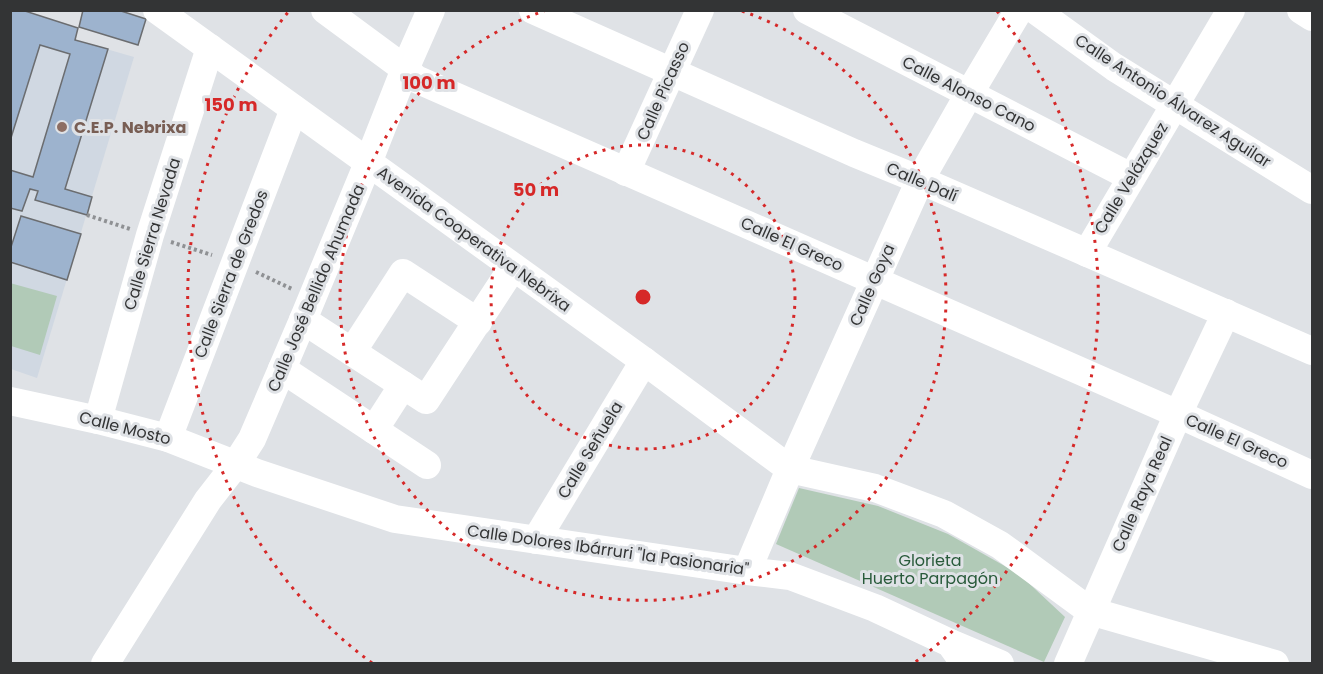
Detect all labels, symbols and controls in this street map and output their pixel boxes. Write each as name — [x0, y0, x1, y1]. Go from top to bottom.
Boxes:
street label: Calle Antonio Álvarez Aguilar — [1071, 29, 1276, 173]
street label: Calle Picasso — [631, 38, 695, 144]
street label: Calle Alonso Cano — [898, 50, 1040, 138]
text: 100 m — [402, 70, 456, 95]
text: 150 m — [204, 92, 258, 117]
place label: C.E.P. Nebrixa — [74, 116, 186, 139]
street label: Calle Velázquez — [1089, 118, 1173, 238]
marker: C.E.P. Nebrixa — [55, 120, 69, 134]
street label: Calle Sierra Nevada — [118, 155, 186, 313]
street label: Calle Dalí — [883, 157, 961, 207]
street label: Avenida Cooperativa Nebrixa — [372, 161, 576, 317]
text: 50 m — [513, 177, 559, 202]
street label: Calle José Bellido Ahumada — [262, 181, 370, 395]
street label: Calle Sierra de Gredos — [188, 187, 274, 361]
street label: Calle El Greco — [737, 211, 847, 277]
street label: Calle Goya — [844, 240, 900, 330]
centre of rings — [633, 287, 653, 307]
street label: Calle Señuela — [552, 397, 628, 503]
street label: Calle Mosto — [77, 406, 173, 450]
street label: Calle El Greco — [1182, 408, 1292, 474]
street label: Calle Raya Real — [1106, 433, 1178, 555]
street label: Calle Dolores Ibárruri "la Pasionaria" — [466, 519, 751, 581]
park label: Glorieta Huerto Parpagón — [862, 549, 998, 590]

